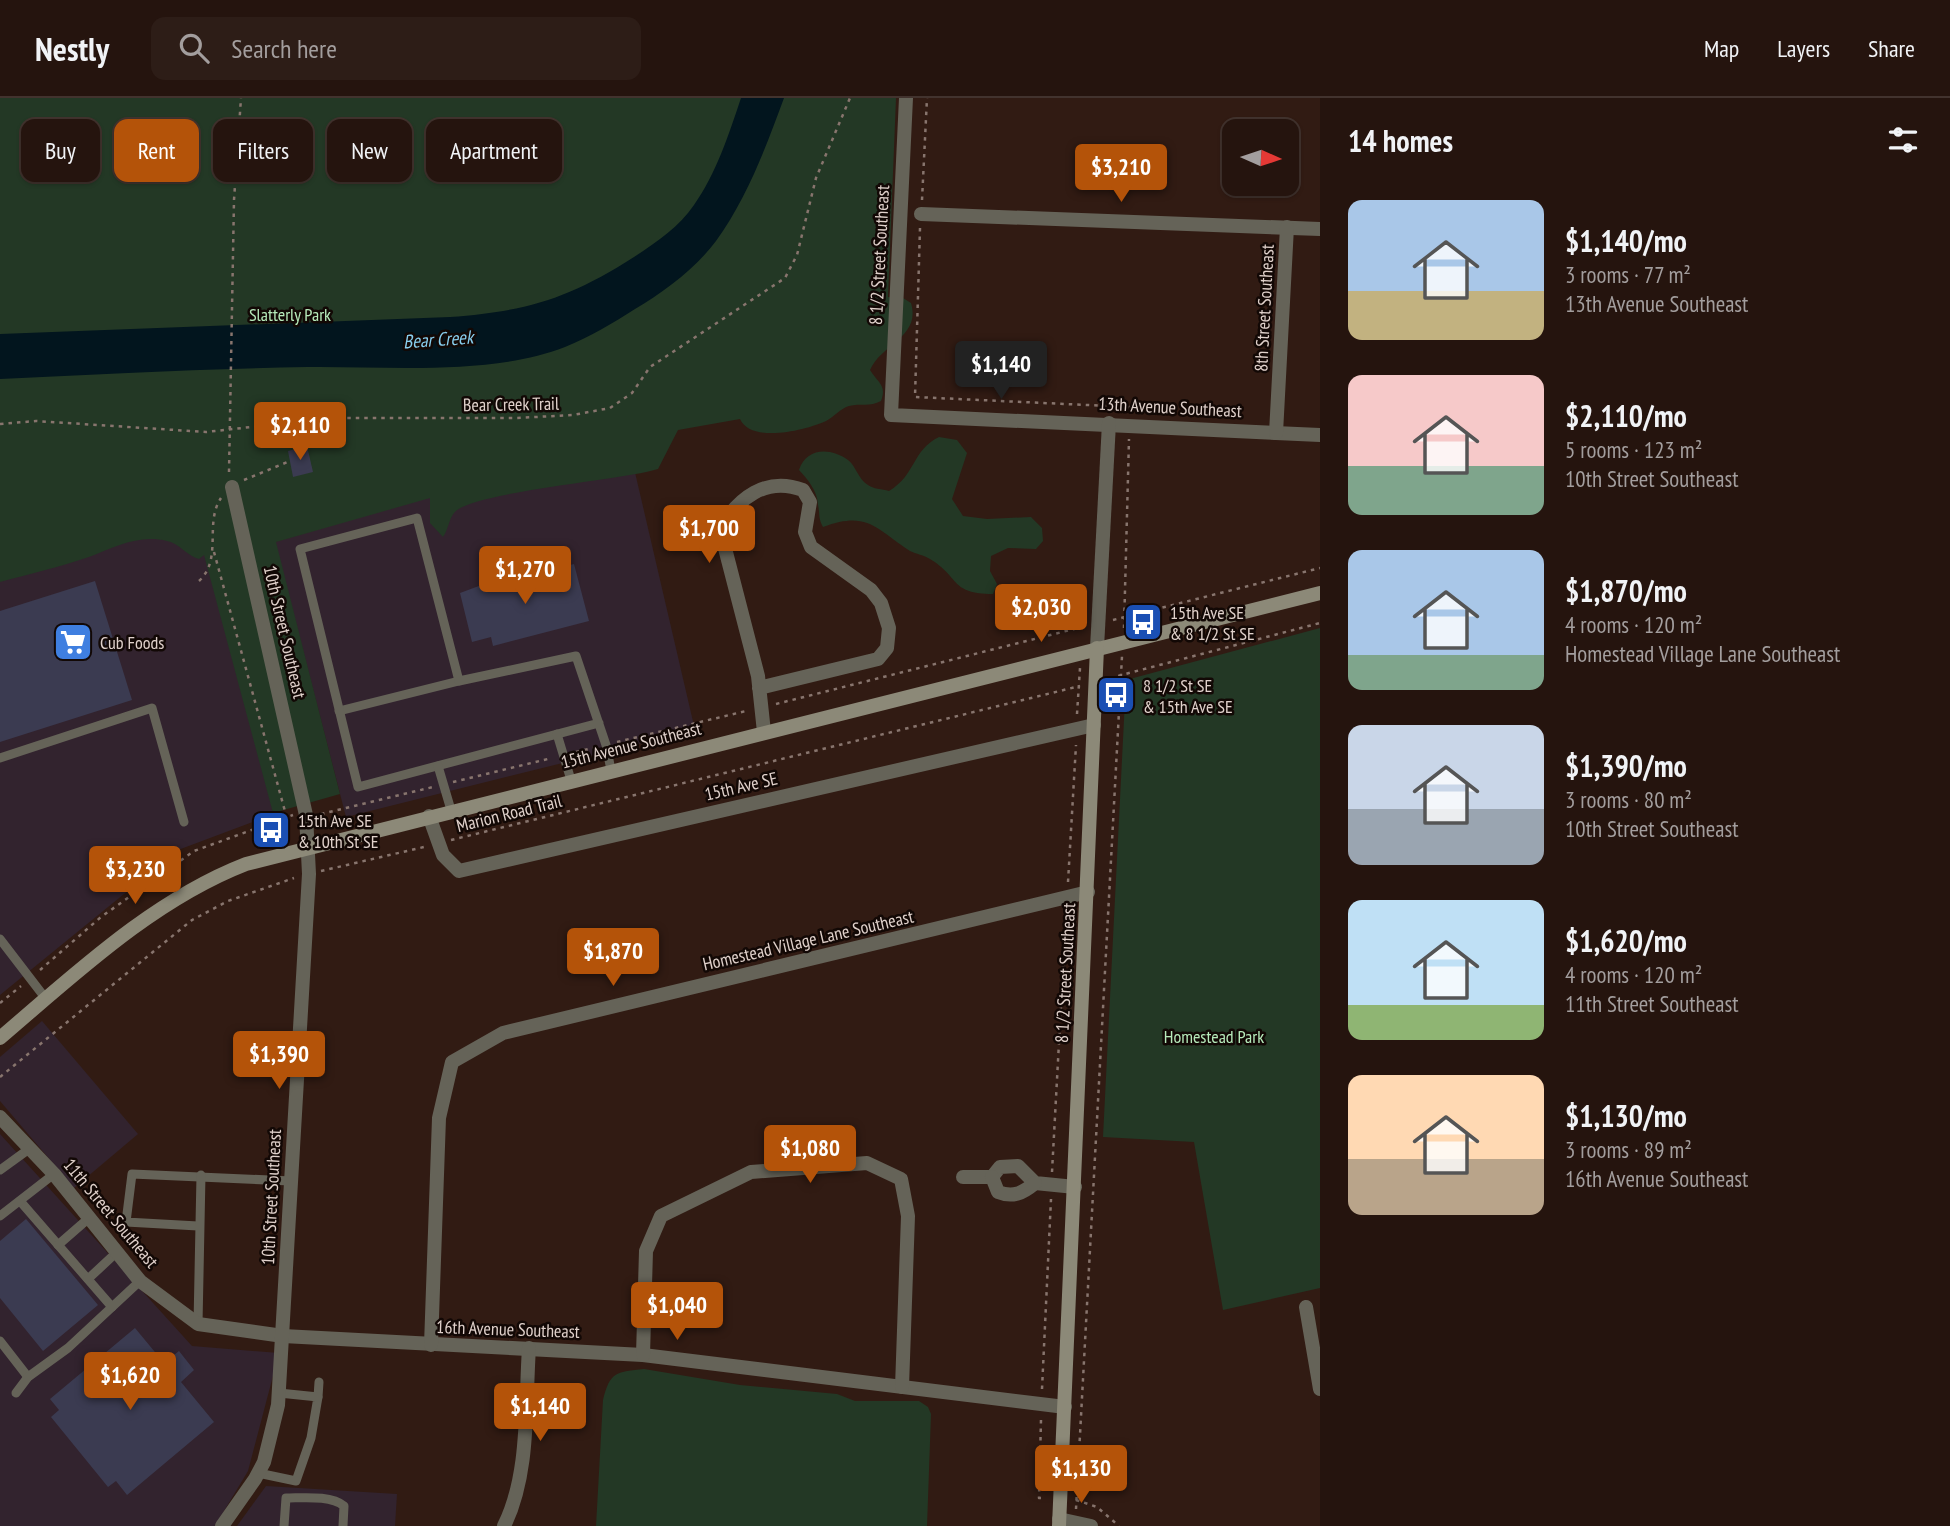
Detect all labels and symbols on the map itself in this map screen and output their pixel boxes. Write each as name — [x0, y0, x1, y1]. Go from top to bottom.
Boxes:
north arrow — [1222, 119, 1298, 196]
pin: $3,210 — [1064, 144, 1178, 204]
street label: 8 1/2 Street Southeast — [864, 184, 894, 326]
street label: 8th Street Southeast — [1249, 244, 1279, 372]
park label: Slatterly Park — [249, 303, 331, 326]
water label: Bear Creek — [402, 324, 476, 353]
pin: $1,140 — [944, 342, 1058, 401]
street label: Bear Creek Trail — [463, 392, 560, 416]
street label: 13th Avenue Southeast — [1098, 392, 1242, 422]
pin: $2,110 — [243, 402, 357, 462]
pin: $1,700 — [652, 505, 766, 565]
pin: $1,270 — [468, 546, 582, 606]
street label: 10th Street Southeast — [259, 563, 311, 701]
pin: $2,030 — [984, 584, 1098, 644]
bus stop icon: 15th Ave SE & 8 1/2 St SE — [1122, 601, 1164, 643]
place label: 15th Ave SE & 8 1/2 St SE — [1170, 601, 1255, 645]
supermarket icon: Cub Foods — [52, 621, 94, 663]
place label: Cub Foods — [100, 631, 164, 654]
bus stop icon: 8 1/2 St SE & 15th Ave SE — [1095, 674, 1137, 716]
place label: 8 1/2 St SE & 15th Ave SE — [1143, 674, 1233, 718]
street label: 15th Avenue Southeast — [559, 716, 703, 774]
street label: 15th Ave SE — [702, 766, 780, 806]
street label: Marion Road Trail — [454, 789, 565, 837]
bus stop icon: 15th Ave SE & 10th St SE — [250, 809, 292, 851]
place label: 15th Ave SE & 10th St SE — [298, 809, 378, 853]
pin: $3,230 — [78, 846, 192, 906]
street label: 8 1/2 Street Southeast — [1050, 902, 1080, 1044]
street label: Homestead Village Lane Southeast — [700, 905, 916, 975]
pin: $1,870 — [556, 928, 670, 988]
park label: Homestead Park — [1164, 1025, 1264, 1048]
pin: $1,390 — [222, 1032, 336, 1091]
pin: $1,080 — [753, 1126, 867, 1185]
street label: 10th Street Southeast — [256, 1129, 286, 1265]
street label: 11th Street Southeast — [59, 1154, 163, 1272]
pin: $1,040 — [620, 1282, 734, 1342]
street label: 16th Avenue Southeast — [436, 1315, 580, 1343]
pin: $1,620 — [73, 1352, 187, 1412]
pin: $1,140 — [483, 1384, 597, 1443]
pin: $1,130 — [1024, 1446, 1138, 1505]

